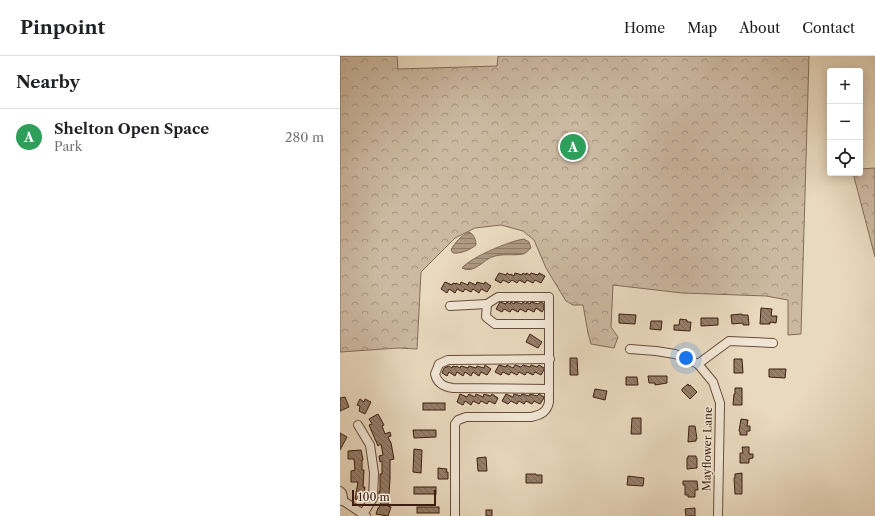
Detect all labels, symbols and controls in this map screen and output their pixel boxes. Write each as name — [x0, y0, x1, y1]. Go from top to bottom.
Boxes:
text: Pinpoint — [20, 16, 105, 39]
text: Home — [624, 19, 665, 37]
text: Map — [687, 19, 717, 37]
text: About — [739, 19, 780, 37]
text: Contact — [802, 19, 855, 37]
map controls — [827, 68, 863, 176]
button: + — [827, 68, 863, 104]
text: Nearby — [16, 72, 80, 92]
button: − — [827, 104, 863, 140]
text: Shelton Open Space — [54, 119, 209, 138]
text: A — [24, 129, 34, 145]
text: 280 m — [285, 129, 324, 145]
pin: A — [560, 132, 586, 162]
text: Park — [54, 138, 82, 154]
button: locate — [827, 140, 863, 176]
your location — [676, 348, 696, 368]
street label: Mayflower Lane — [699, 407, 715, 491]
scale bar — [352, 488, 436, 507]
text: 100 m — [358, 490, 390, 504]

